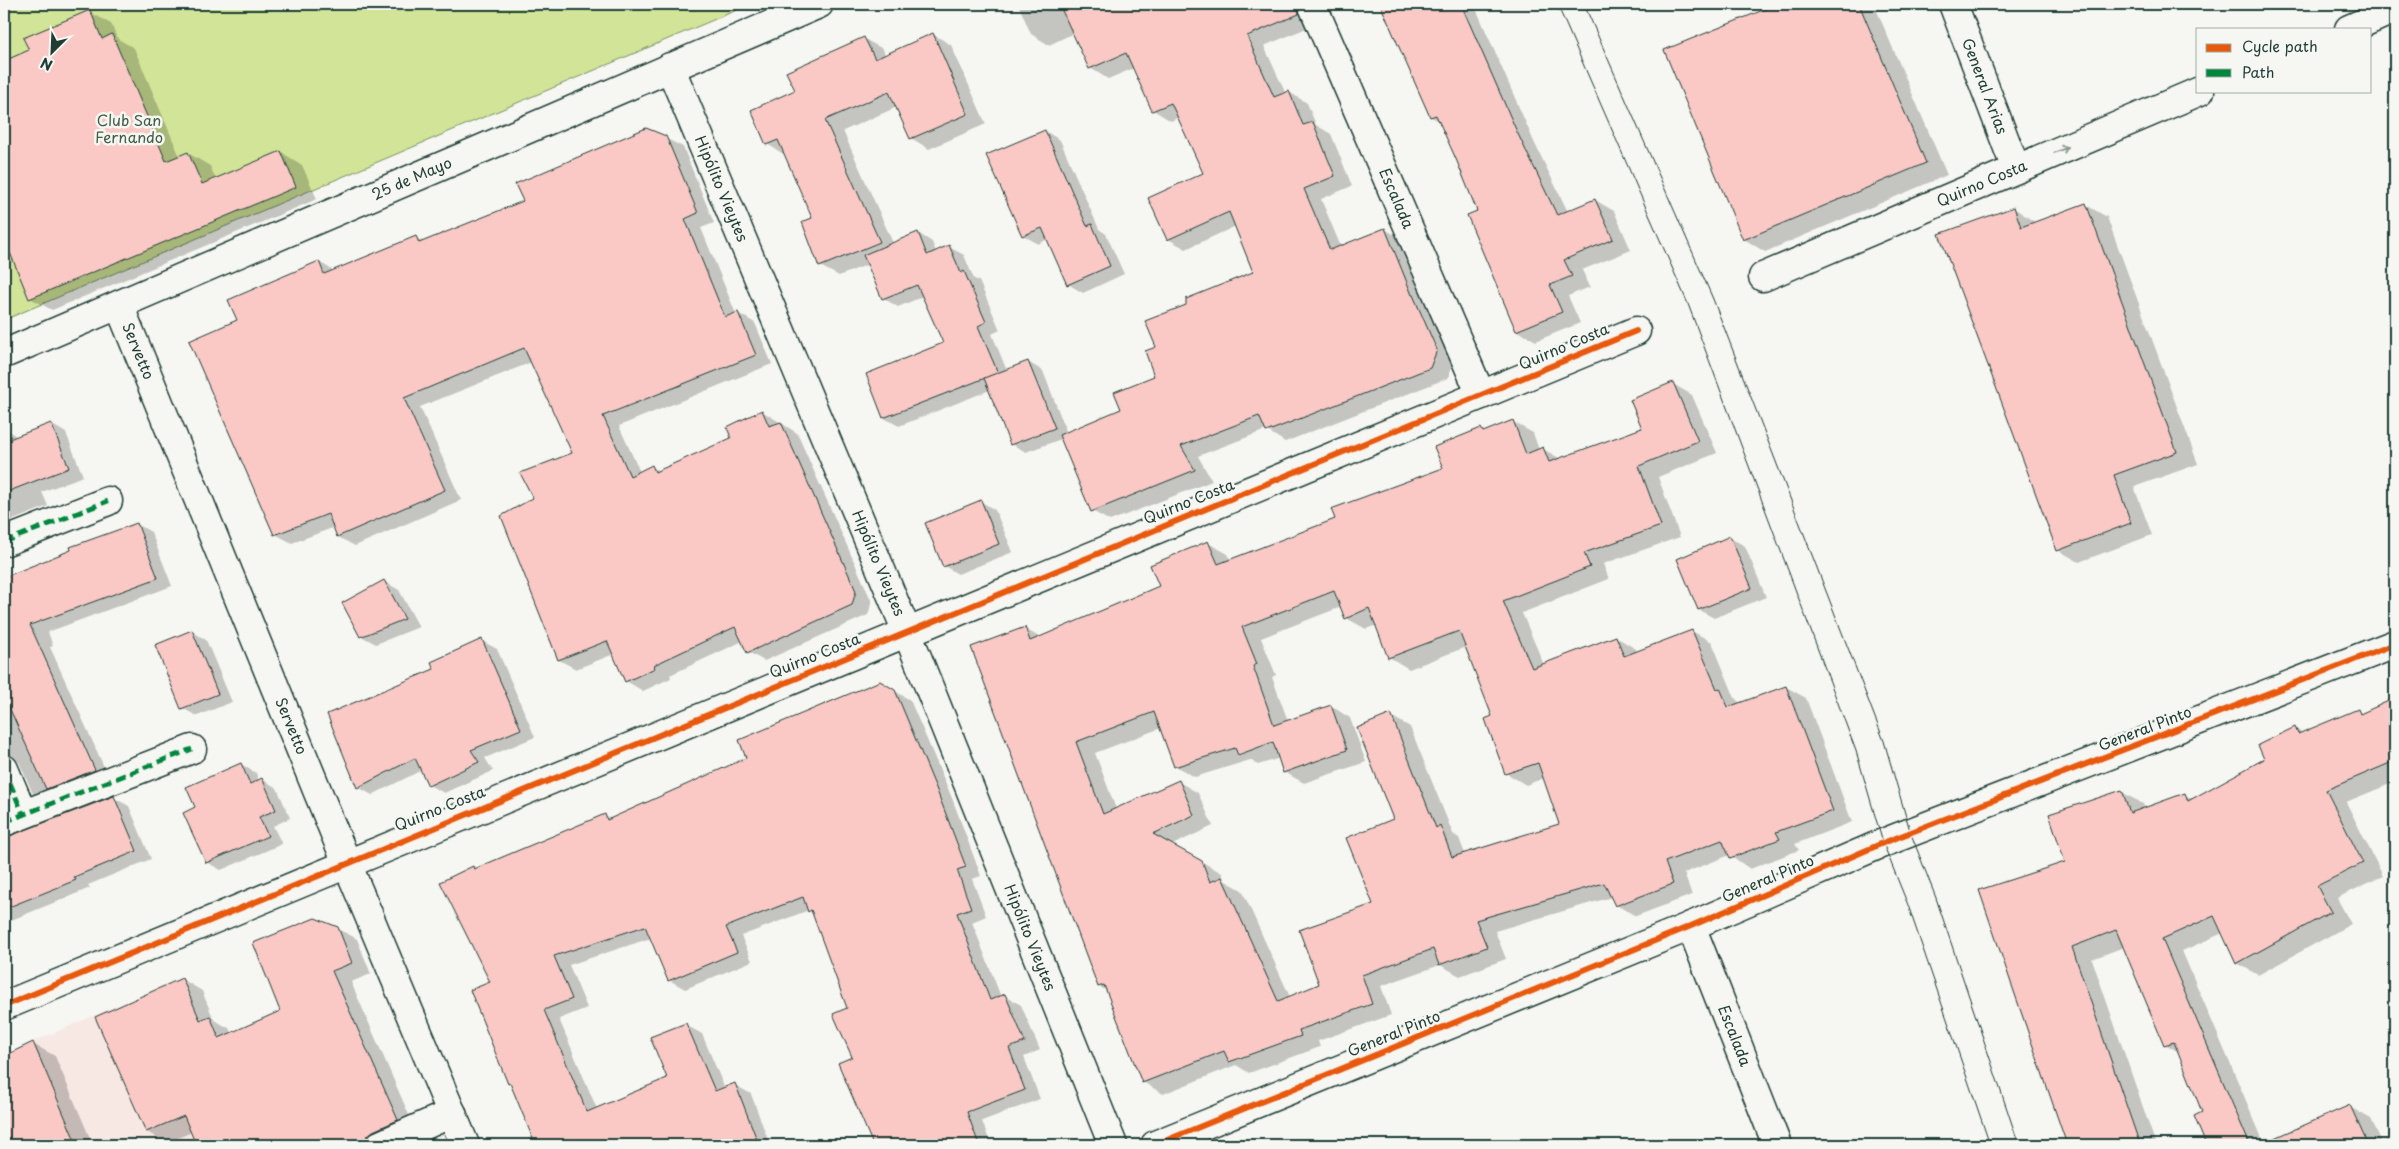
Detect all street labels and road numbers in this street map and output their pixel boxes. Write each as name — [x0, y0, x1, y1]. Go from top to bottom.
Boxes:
street label: General Arias — [1957, 34, 2015, 137]
street label: Hipólito Vieytes — [690, 132, 755, 245]
street label: 25 de Mayo — [368, 150, 455, 205]
street label: Quirno Costa — [1933, 153, 2031, 212]
street label: Escalada — [1374, 164, 1421, 233]
street label: Quirno Costa — [1515, 316, 1613, 375]
street label: Servetto — [117, 319, 161, 383]
street label: Quirno Costa — [1140, 472, 1238, 529]
street label: Hipólito Vieytes — [847, 506, 912, 619]
street label: Quirno Costa — [766, 626, 864, 683]
street label: Servetto — [270, 694, 314, 758]
street label: General Pinto — [2094, 699, 2194, 756]
street label: Quirno Costa — [391, 779, 489, 836]
street label: General Pinto — [1718, 848, 1817, 907]
street label: Hipólito Vieytes — [999, 880, 1063, 994]
street label: Escalada — [1713, 1001, 1758, 1070]
street label: General Pinto — [1344, 1004, 1443, 1062]

